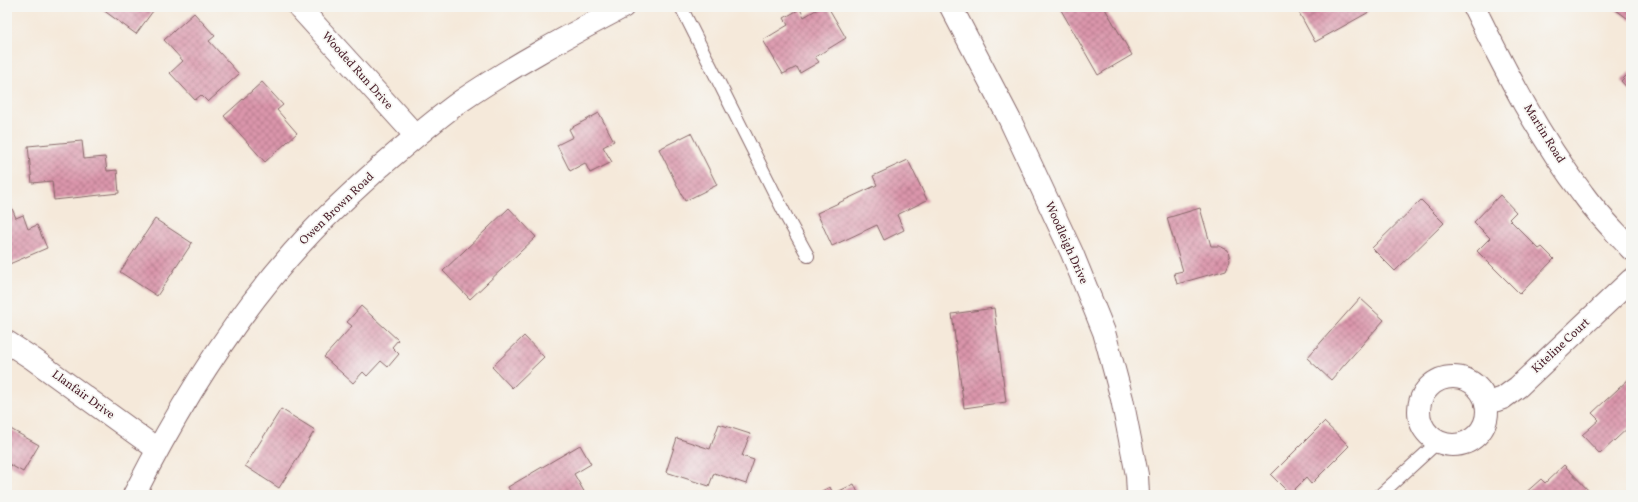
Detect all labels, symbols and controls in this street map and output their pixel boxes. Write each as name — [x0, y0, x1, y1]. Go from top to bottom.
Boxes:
street label: Wooded Run Drive — [318, 29, 396, 113]
street label: Martin Road — [1520, 101, 1569, 167]
street label: Owen Brown Road — [296, 169, 378, 249]
street label: Woodleigh Drive — [1041, 199, 1091, 287]
street label: Kiteline Court — [1528, 315, 1594, 377]
street label: Llanfair Drive — [48, 367, 118, 423]

